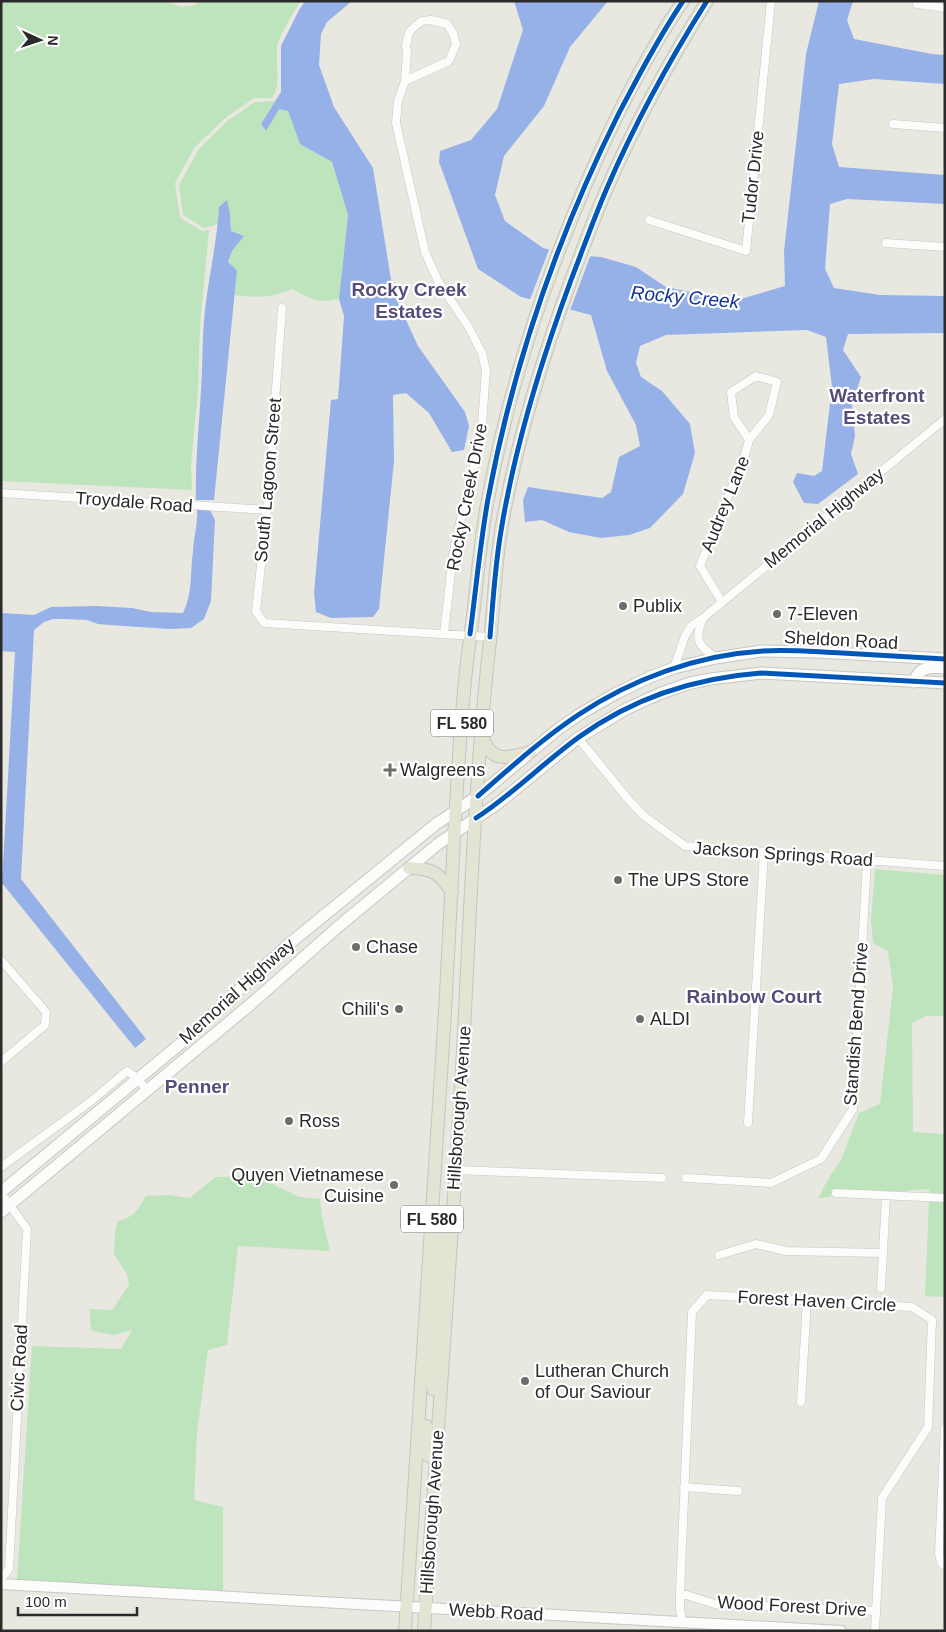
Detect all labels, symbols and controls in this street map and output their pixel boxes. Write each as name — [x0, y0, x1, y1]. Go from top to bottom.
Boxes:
north arrow — [15, 15, 65, 65]
text: N — [45, 35, 61, 46]
street label: Tudor Drive — [738, 130, 768, 224]
district label: Rocky Creek Estates — [351, 279, 467, 322]
water label: Rocky Creek — [630, 282, 742, 312]
district label: Waterfront Estates — [829, 385, 925, 428]
street label: South Lagoon Street — [251, 397, 285, 563]
street label: Rocky Creek Drive — [443, 421, 491, 573]
street label: Audrey Lane — [697, 453, 753, 555]
street label: Memorial Highway — [760, 464, 888, 572]
street label: Troydale Road — [75, 488, 193, 516]
place label: Publix — [633, 596, 682, 616]
marker: Publix — [617, 600, 629, 612]
place label: 7-Eleven — [787, 604, 858, 624]
marker: 7-Eleven — [771, 608, 783, 620]
street label: Sheldon Road — [784, 627, 898, 653]
road number: FL 580 — [431, 710, 493, 736]
place label: Walgreens — [400, 760, 485, 780]
marker: Walgreens — [384, 764, 396, 776]
street label: Jackson Springs Road — [692, 838, 874, 870]
place label: The UPS Store — [628, 870, 749, 890]
marker: The UPS Store — [612, 874, 624, 886]
street label: Memorial Highway — [175, 934, 299, 1048]
place label: Chase — [366, 937, 418, 957]
marker: Chase — [350, 941, 362, 953]
street label: Standish Bend Drive — [840, 941, 872, 1107]
district label: Rainbow Court — [686, 986, 822, 1007]
place label: Chili's — [342, 999, 389, 1019]
marker: Chili's — [393, 1003, 405, 1015]
place label: ALDI — [650, 1009, 690, 1029]
marker: ALDI — [634, 1013, 646, 1025]
street label: Hillsborough Avenue — [443, 1025, 475, 1191]
district label: Penner — [165, 1076, 230, 1097]
place label: Ross — [299, 1111, 340, 1131]
marker: Ross — [283, 1115, 295, 1127]
place label: Quyen Vietnamese Cuisine — [231, 1165, 384, 1206]
marker: Quyen Vietnamese Cuisine — [388, 1179, 400, 1191]
road number: FL 580 — [401, 1206, 463, 1232]
street label: Forest Haven Circle — [737, 1287, 897, 1315]
street label: Civic Road — [7, 1324, 31, 1412]
place label: Lutheran Church of Our Saviour — [535, 1361, 669, 1402]
marker: Lutheran Church of Our Saviour — [519, 1375, 531, 1387]
street label: Hillsborough Avenue — [416, 1429, 448, 1595]
scale bar — [18, 1584, 136, 1616]
street label: Wood Forest Drive — [717, 1592, 867, 1620]
text: 100 m — [25, 1593, 67, 1610]
street label: Webb Road — [448, 1600, 544, 1624]

